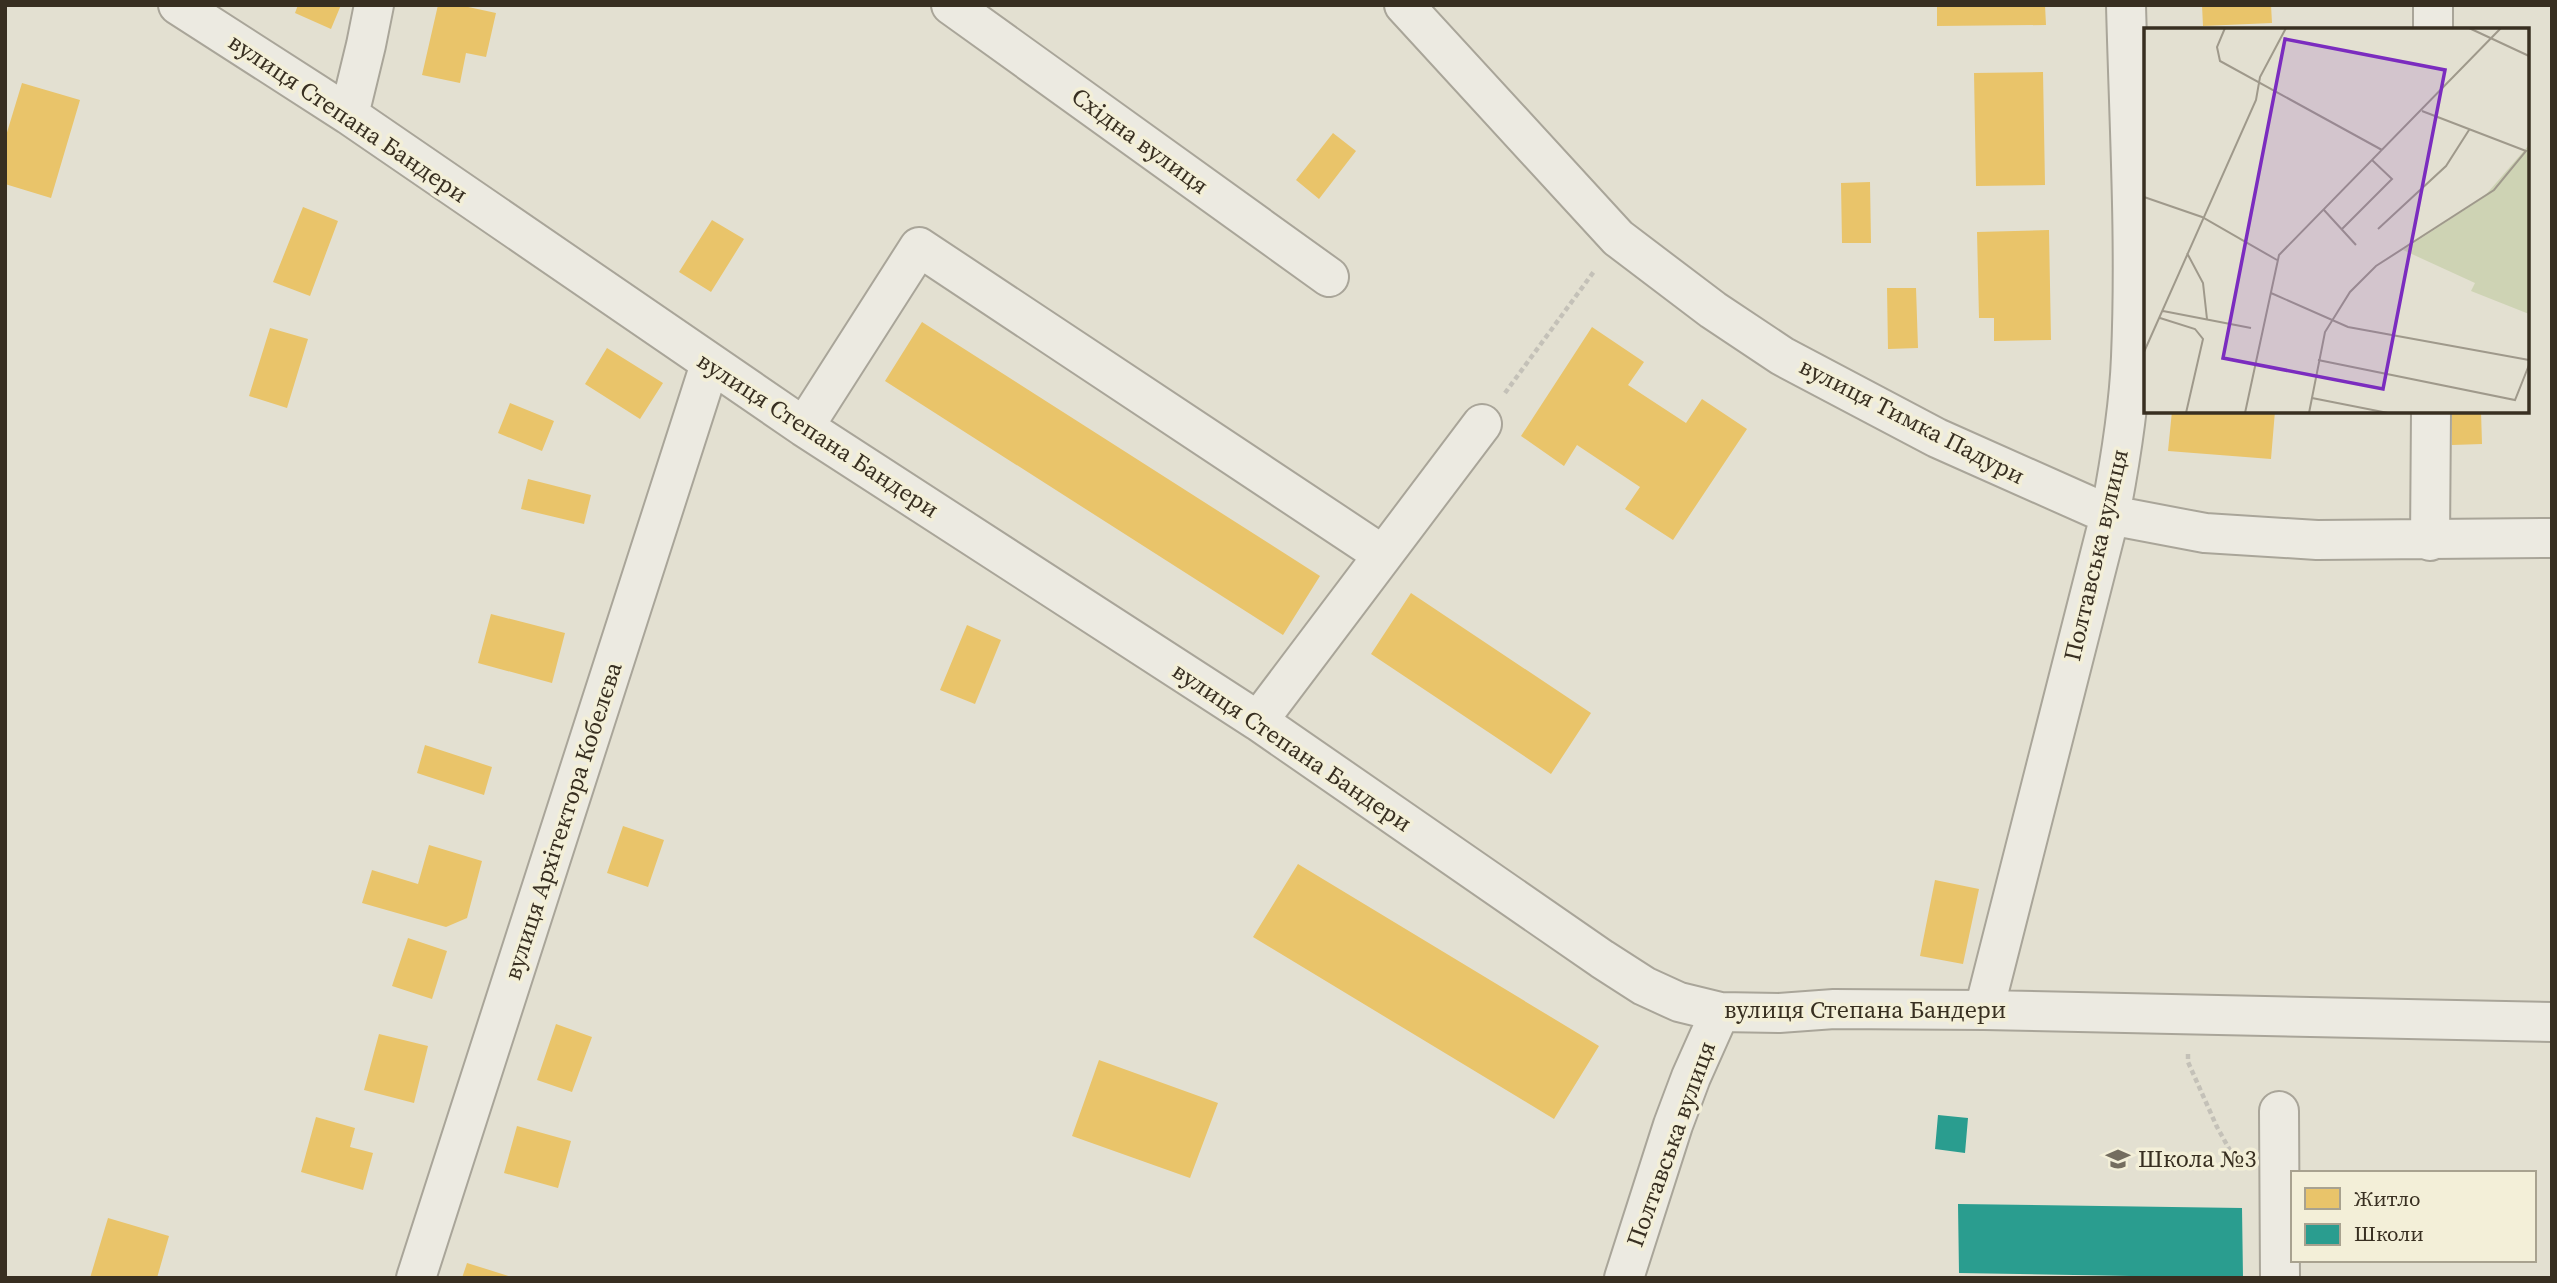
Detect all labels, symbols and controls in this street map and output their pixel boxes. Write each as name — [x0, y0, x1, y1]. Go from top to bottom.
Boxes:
street label: вулиця Степана Бандери — [222, 25, 475, 210]
inset map — [2144, 28, 2529, 413]
street label: Східна вулиця — [1065, 80, 1216, 202]
street label: вулиця Степана Бандери — [691, 344, 946, 525]
street label: вулиця Тимка Падури — [1794, 349, 2031, 492]
street label: Полтавська вулиця — [2055, 446, 2136, 664]
street label: вулиця Степана Бандери — [1166, 654, 1419, 839]
street label: вулиця Архітектора Кобелєва — [495, 657, 630, 984]
street label: вулиця Степана Бандери — [1724, 993, 2006, 1026]
street label: Полтавська вулиця — [1618, 1036, 1723, 1251]
place label: Школа №3 — [2138, 1142, 2256, 1175]
school or university icon: Школа №3 — [2104, 1145, 2132, 1173]
legend — [2291, 1171, 2536, 1262]
text: Житло — [2354, 1184, 2421, 1213]
text: Школи — [2354, 1219, 2424, 1248]

